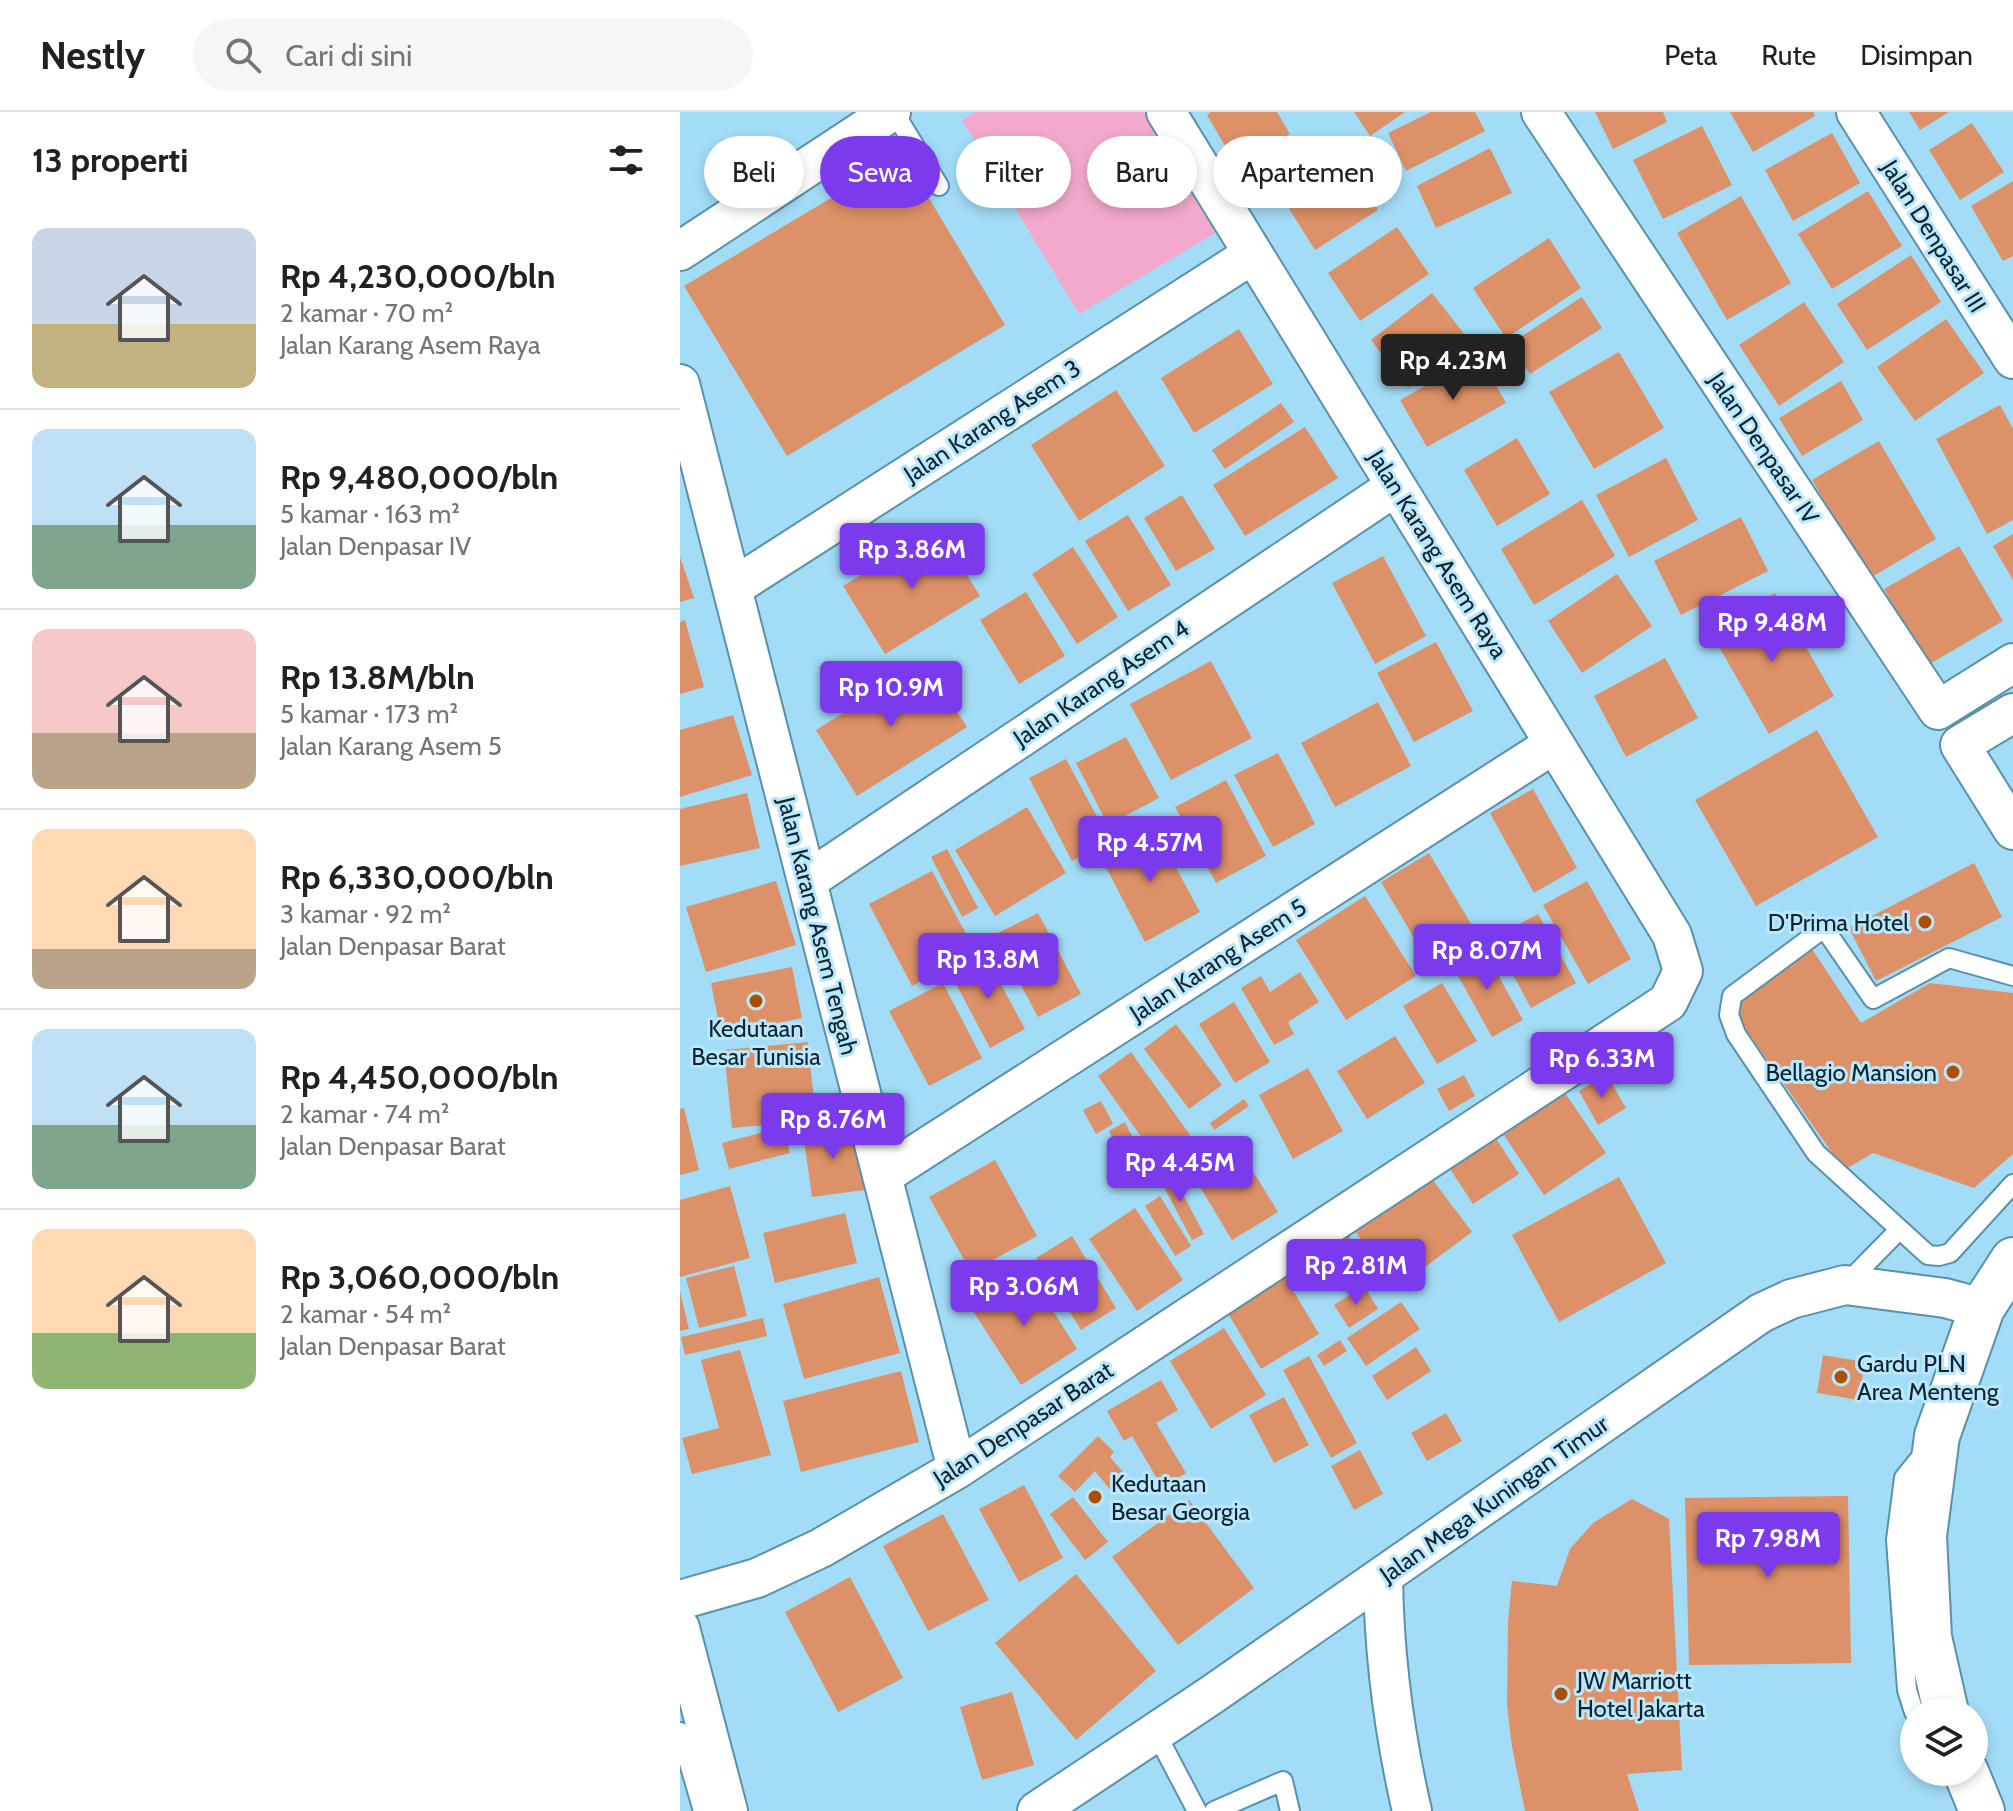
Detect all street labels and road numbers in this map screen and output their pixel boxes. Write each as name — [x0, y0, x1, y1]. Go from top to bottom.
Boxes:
street label: Jalan Denpasar III — [1875, 154, 1992, 318]
street label: Jalan Karang Asem 3 — [897, 353, 1086, 489]
street label: Jalan Denpasar IV — [1702, 366, 1826, 530]
street label: Jalan Karang Asem Raya — [1361, 443, 1514, 664]
street label: Jalan Karang Asem 4 — [1007, 613, 1194, 753]
street label: Jalan Karang Asem Tengah — [772, 793, 864, 1058]
street label: Jalan Karang Asem 5 — [1123, 892, 1312, 1028]
street label: Jalan Denpasar Barat — [927, 1355, 1118, 1493]
street label: Jalan Mega Kuningan Timur — [1373, 1409, 1614, 1590]

